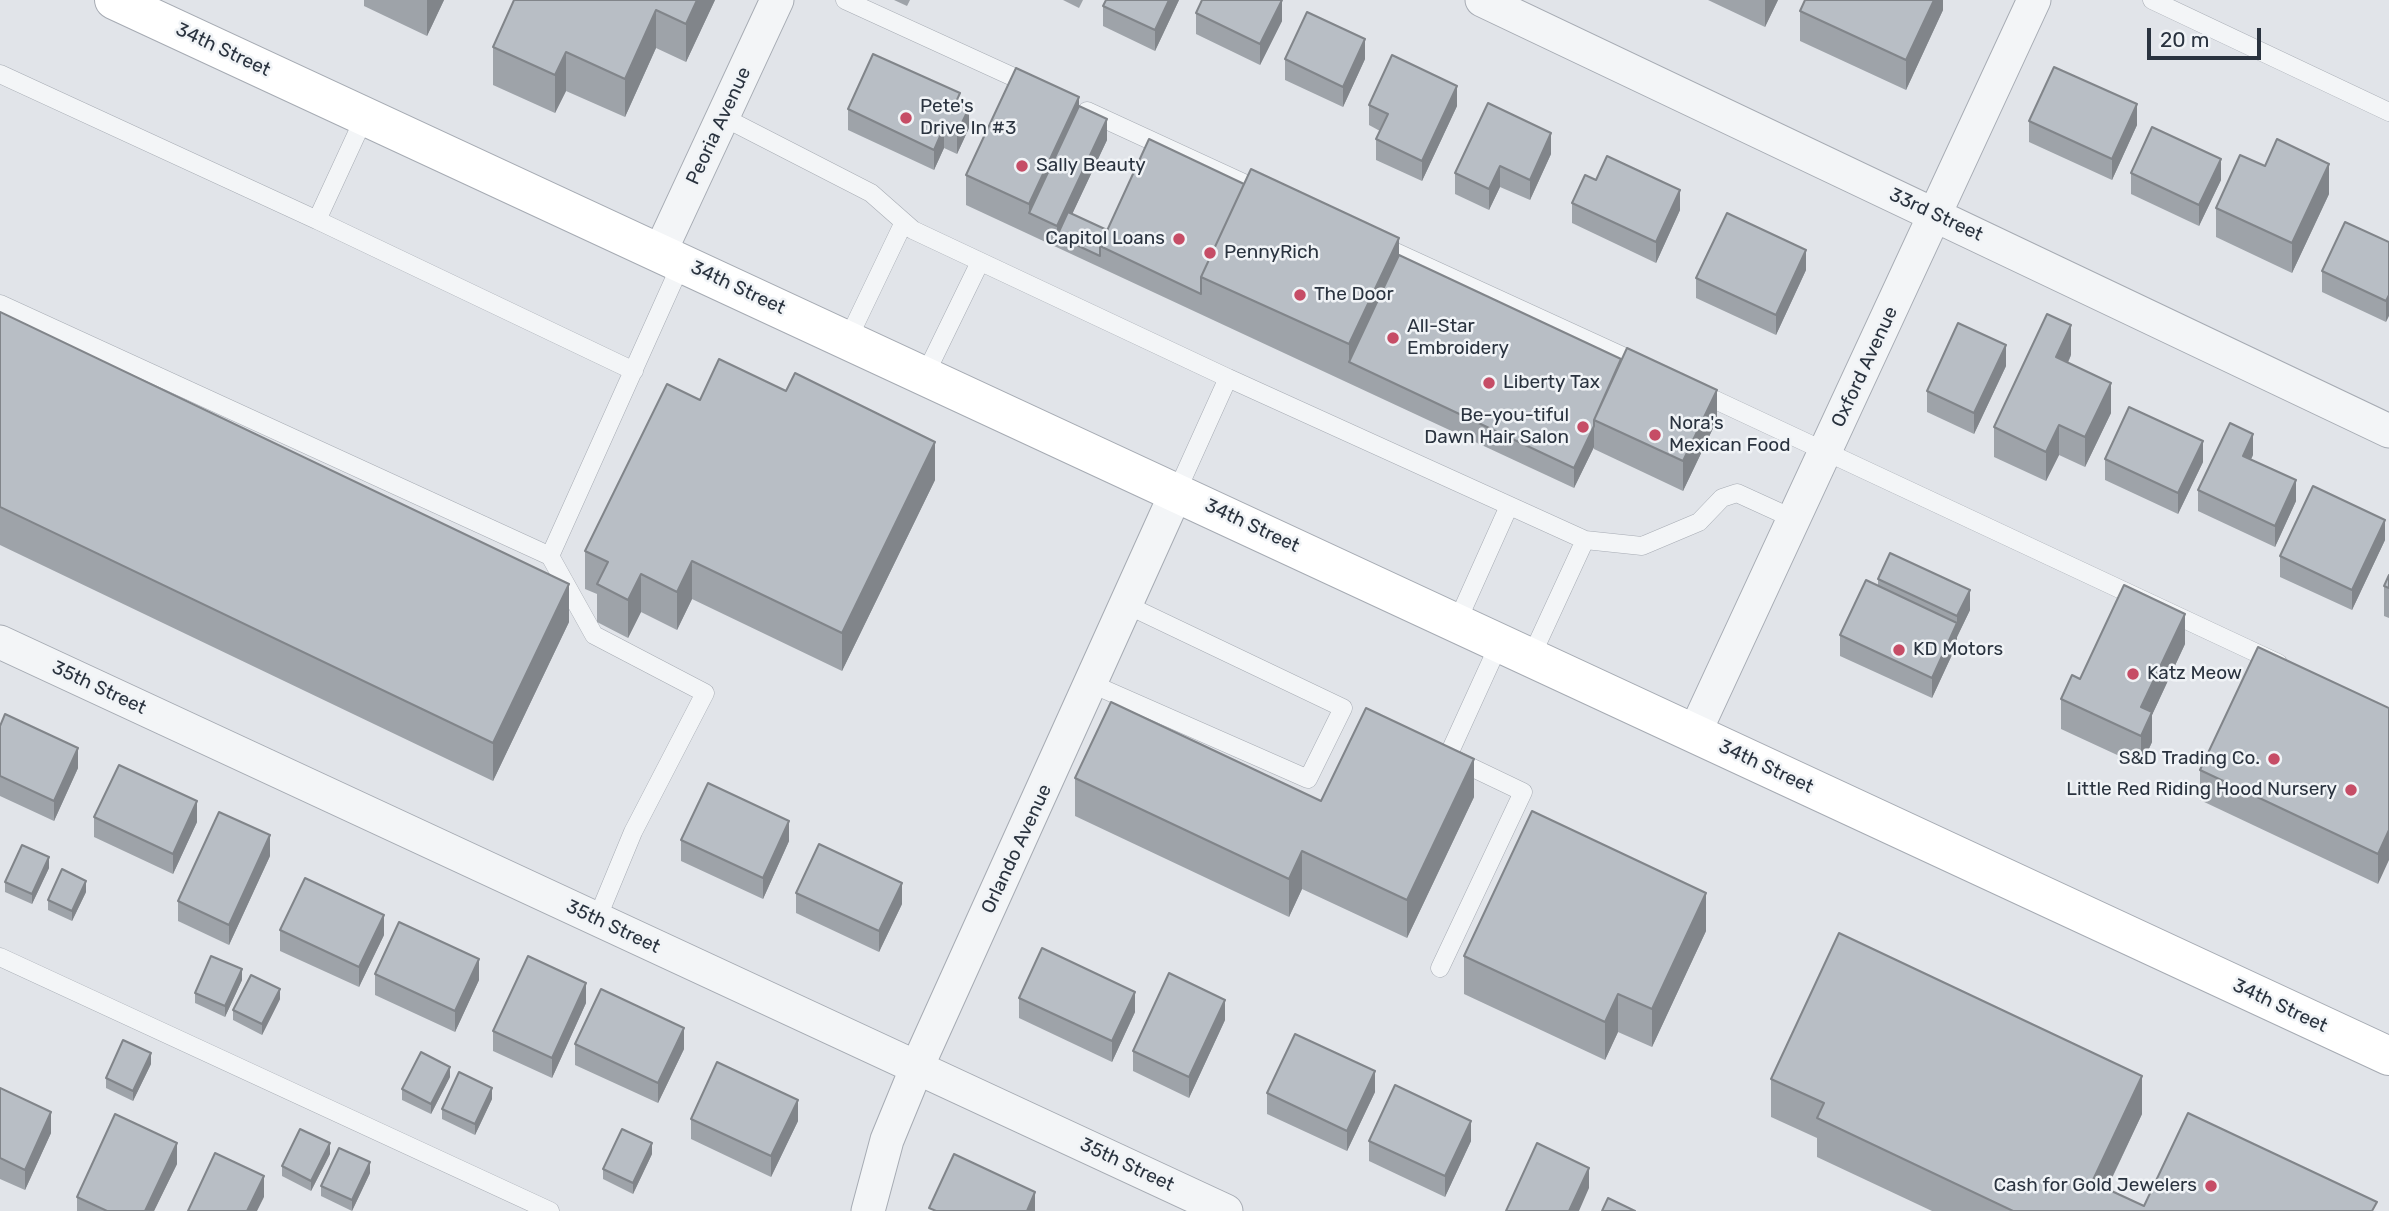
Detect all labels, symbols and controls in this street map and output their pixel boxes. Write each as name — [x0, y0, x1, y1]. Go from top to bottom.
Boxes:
scale bar — [2151, 14, 2265, 58]
street label: 34th Street — [172, 18, 274, 82]
text: 20 m — [2160, 27, 2209, 52]
street label: Peoria Avenue — [682, 64, 756, 188]
place label: Pete's Drive In #3 — [920, 96, 1016, 140]
marker: Pete's Drive In #3 — [898, 110, 914, 126]
place label: Sally Beauty — [1036, 155, 1146, 177]
marker: Sally Beauty — [1014, 158, 1030, 174]
street label: 33rd Street — [1886, 183, 1986, 247]
place label: Capitol Loans — [1045, 228, 1165, 250]
marker: Capitol Loans — [1171, 231, 1187, 247]
place label: PennyRich — [1224, 242, 1319, 264]
marker: PennyRich — [1202, 245, 1218, 261]
street label: 34th Street — [687, 256, 789, 320]
place label: The Door — [1314, 284, 1394, 306]
marker: The Door — [1292, 287, 1308, 303]
street label: Oxford Avenue — [1827, 303, 1903, 431]
place label: All-Star Embroidery — [1407, 316, 1509, 360]
marker: All-Star Embroidery — [1385, 330, 1401, 346]
place label: Liberty Tax — [1503, 372, 1600, 394]
marker: Liberty Tax — [1481, 375, 1497, 391]
place label: Be-you-tiful Dawn Hair Salon — [1424, 405, 1569, 449]
place label: Nora's Mexican Food — [1669, 413, 1791, 457]
marker: Be-you-tiful Dawn Hair Salon — [1575, 419, 1591, 435]
marker: Nora's Mexican Food — [1647, 427, 1663, 443]
street label: 34th Street — [1201, 494, 1303, 558]
place label: KD Motors — [1913, 639, 2003, 661]
marker: KD Motors — [1891, 642, 1907, 658]
street label: 35th Street — [48, 656, 150, 720]
place label: Katz Meow — [2147, 663, 2242, 685]
marker: Katz Meow — [2125, 666, 2141, 682]
street label: 34th Street — [1715, 735, 1817, 799]
place label: S&D Trading Co. — [2119, 748, 2260, 770]
marker: S&D Trading Co. — [2266, 751, 2282, 767]
place label: Little Red Riding Hood Nursery — [2066, 779, 2337, 801]
street label: Orlando Avenue — [977, 781, 1057, 917]
marker: Little Red Riding Hood Nursery — [2343, 782, 2359, 798]
street label: 35th Street — [562, 895, 664, 959]
street label: 34th Street — [2229, 974, 2331, 1038]
street label: 35th Street — [1076, 1133, 1178, 1197]
place label: Cash for Gold Jewelers — [1993, 1175, 2197, 1197]
marker: Cash for Gold Jewelers — [2203, 1178, 2219, 1194]

